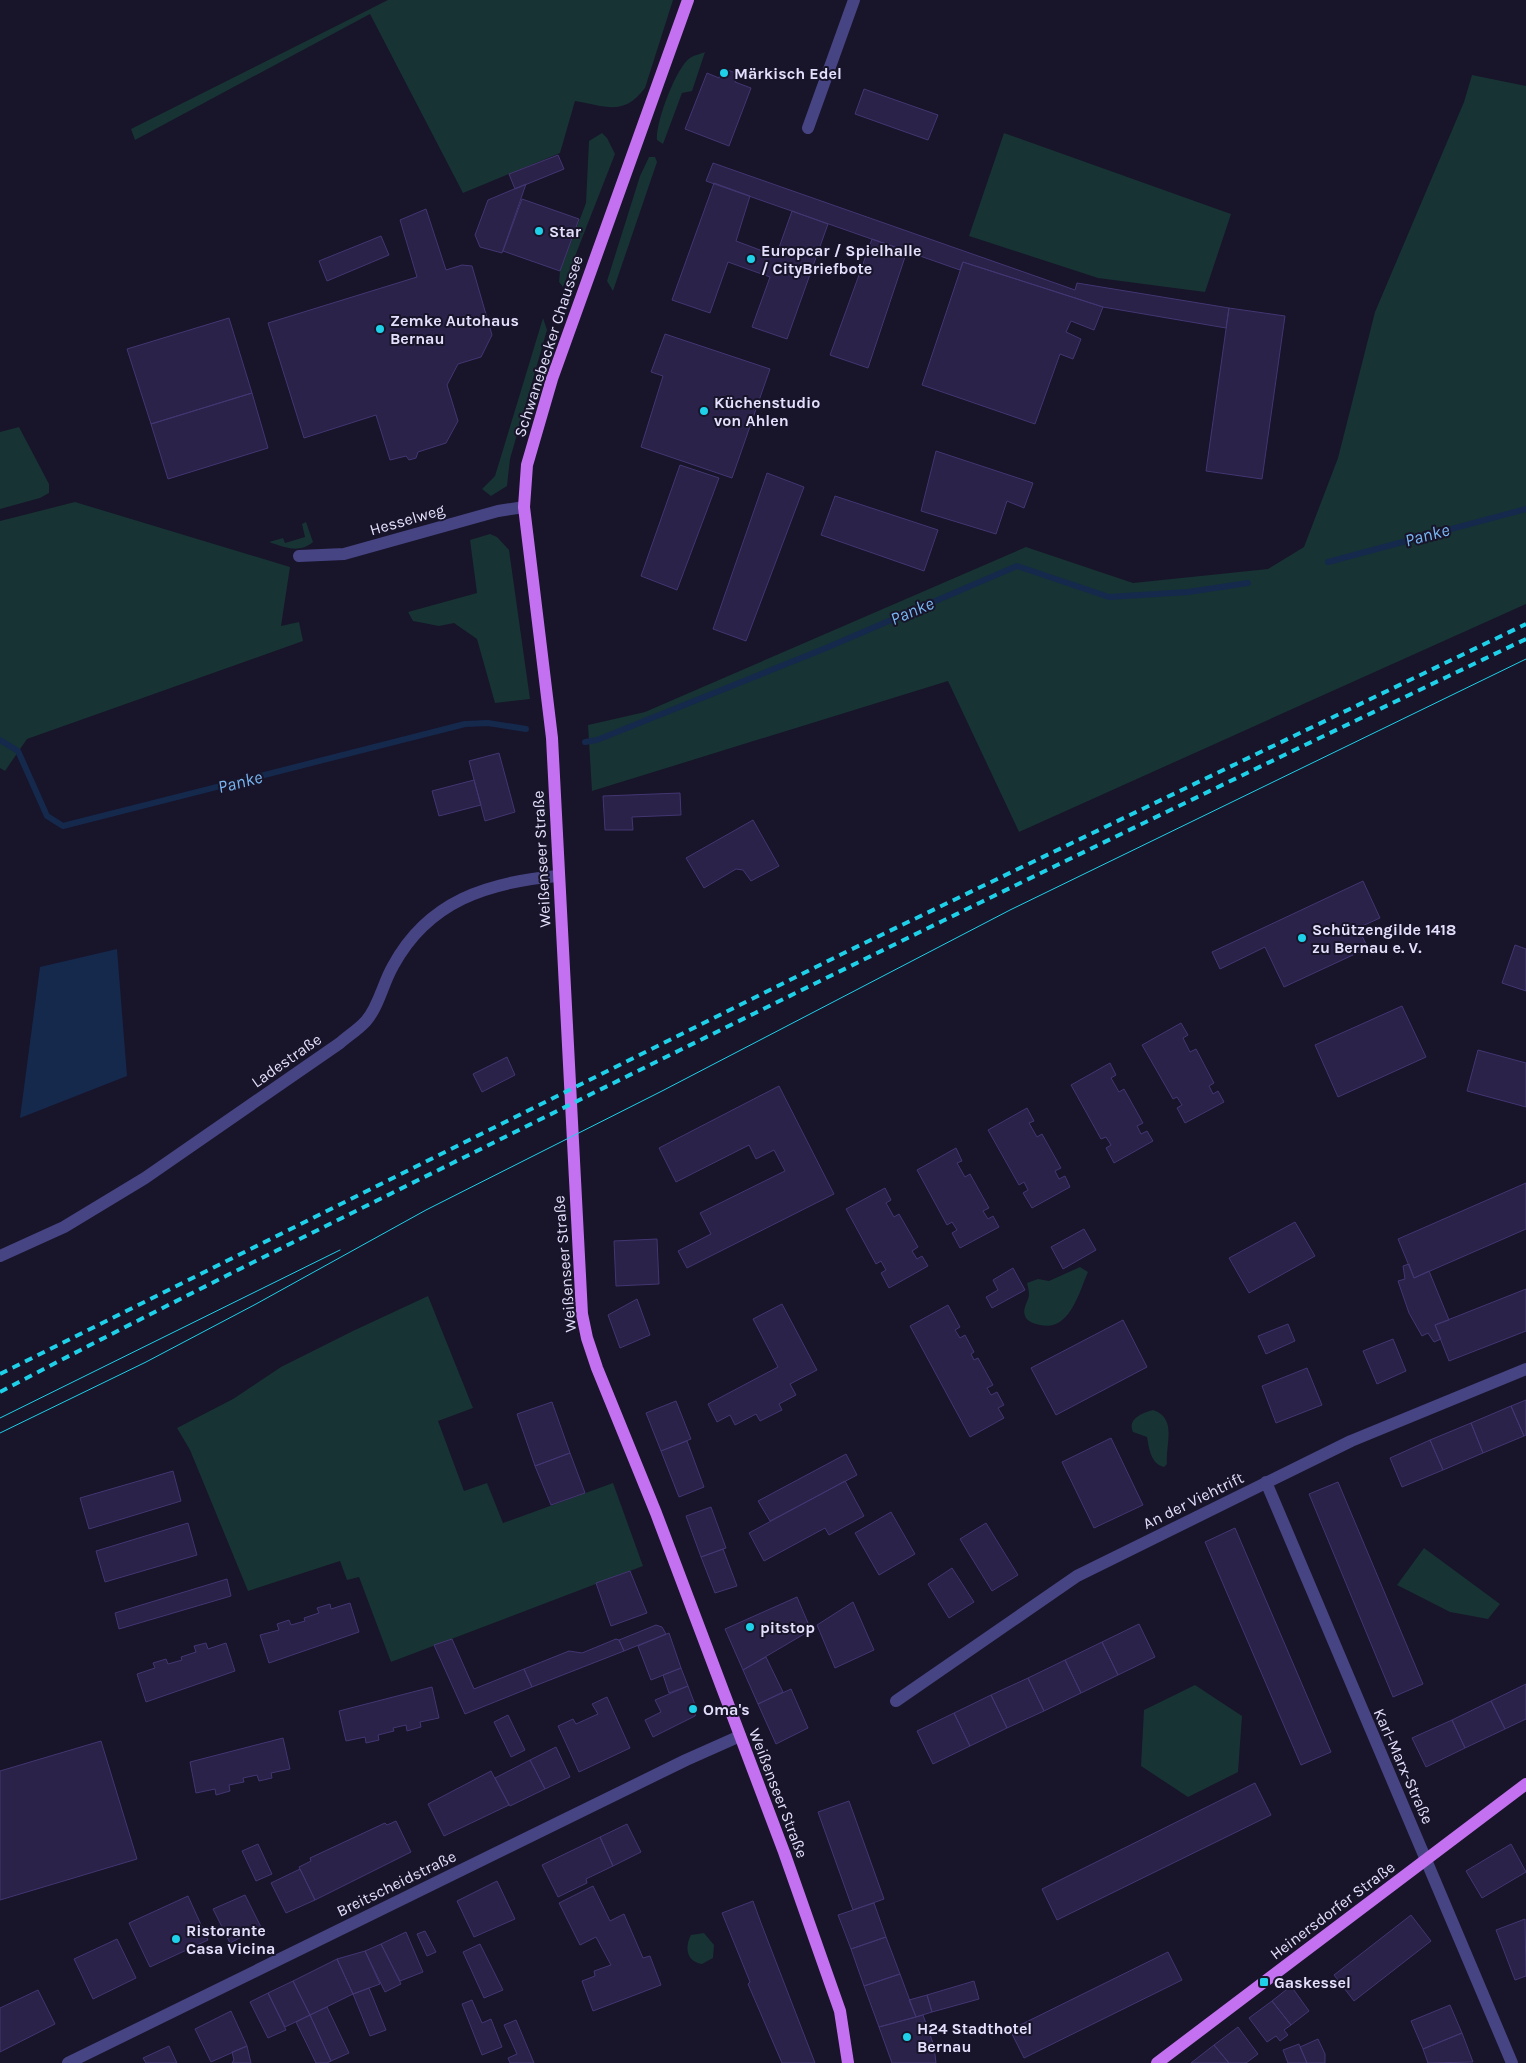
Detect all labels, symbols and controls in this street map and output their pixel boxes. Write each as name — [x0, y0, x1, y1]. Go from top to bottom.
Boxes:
place label: Märkisch Edel — [734, 64, 842, 83]
marker: Märkisch Edel — [718, 67, 730, 79]
place label: Star — [549, 222, 582, 241]
marker: Star — [533, 225, 545, 237]
place label: Europcar / Spielhalle / CityBriefbote — [761, 241, 921, 278]
street label: Schwanebecker Chaussee — [510, 253, 587, 439]
marker: Europcar / Spielhalle / CityBriefbote — [745, 253, 757, 265]
place label: Zemke Autohaus Bernau — [390, 311, 519, 348]
marker: Zemke Autohaus Bernau — [374, 323, 386, 335]
place label: Küchenstudio von Ahlen — [714, 393, 820, 430]
marker: Küchenstudio von Ahlen — [698, 405, 710, 417]
street label: Hesselweg — [367, 500, 447, 539]
water label: Panke — [1402, 519, 1452, 551]
water label: Panke — [887, 592, 937, 630]
water label: Panke — [215, 766, 265, 798]
street label: Weißenseer Straße — [528, 790, 555, 928]
place label: Schützengilde 1418 zu Bernau e. V. — [1312, 920, 1456, 957]
marker: Schützengilde 1418 zu Bernau e. V. — [1296, 932, 1308, 944]
street label: Ladestraße — [248, 1029, 325, 1091]
street label: Weißenseer Straße — [549, 1195, 580, 1333]
street label: An der Viehtrift — [1140, 1468, 1247, 1533]
place label: pitstop — [760, 1618, 815, 1637]
marker: pitstop — [744, 1621, 756, 1633]
place label: Oma's — [703, 1700, 750, 1719]
marker: Oma's — [687, 1703, 699, 1715]
street label: Karl-Marx-Straße — [1370, 1705, 1438, 1827]
street label: Weißenseer Straße — [745, 1726, 812, 1861]
street label: Breitscheidstraße — [333, 1846, 459, 1921]
street label: Heinersdorfer Straße — [1266, 1857, 1398, 1964]
place label: Ristorante Casa Vicina — [186, 1921, 275, 1958]
marker: Ristorante Casa Vicina — [170, 1933, 182, 1945]
place label: Gaskessel — [1274, 1973, 1351, 1992]
marker: Gaskessel — [1258, 1976, 1270, 1988]
place label: H24 Stadthotel Bernau — [917, 2019, 1032, 2056]
marker: H24 Stadthotel Bernau — [901, 2031, 913, 2043]

